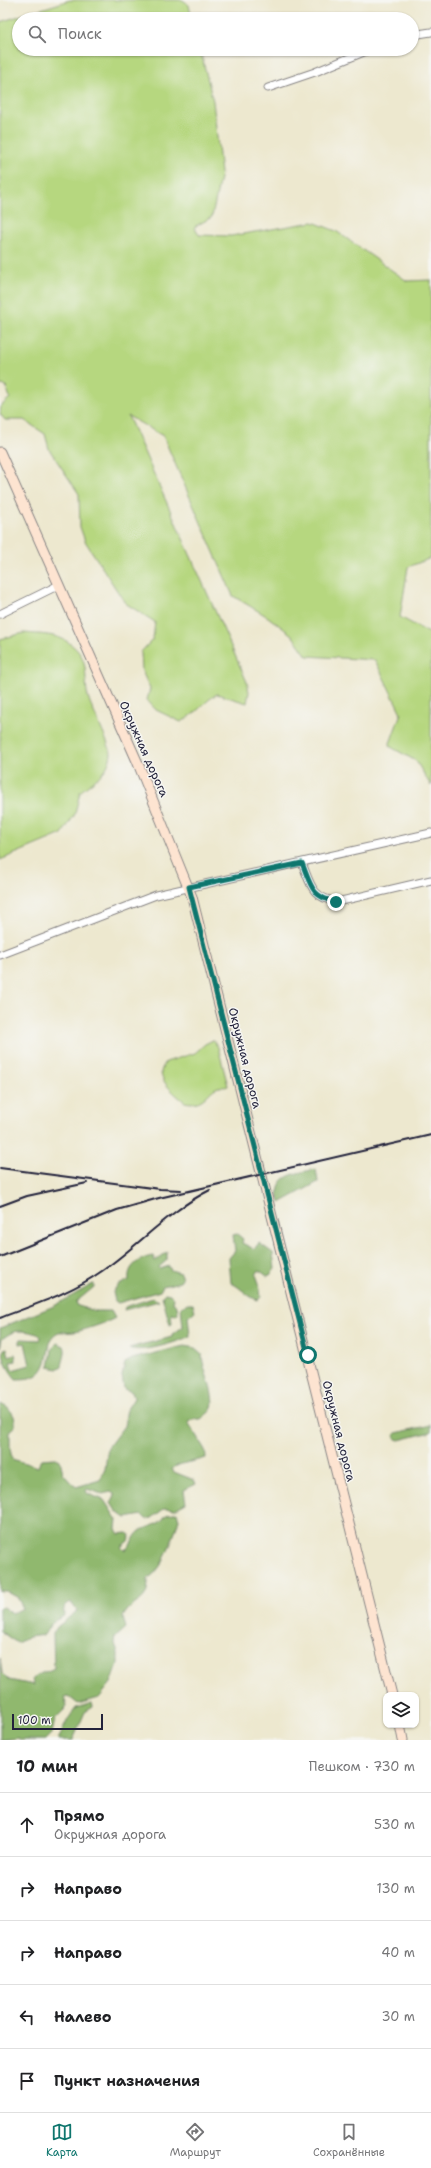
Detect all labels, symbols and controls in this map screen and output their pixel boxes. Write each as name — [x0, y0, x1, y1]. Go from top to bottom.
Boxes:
search box — [12, 12, 419, 56]
icon: search — [26, 23, 48, 45]
text: Поиск — [58, 24, 102, 44]
street label: Окружная дорога — [116, 698, 173, 800]
route end — [327, 893, 345, 911]
street label: Окружная дорога — [225, 1006, 265, 1111]
route start — [299, 1346, 317, 1364]
street label: Окружная дорога — [319, 1379, 359, 1484]
map controls — [383, 1692, 419, 1728]
button: layers — [383, 1692, 419, 1728]
scale bar — [12, 1712, 103, 1731]
text: 100 m — [18, 1713, 51, 1728]
text: 10 мин — [16, 1755, 78, 1777]
text: Пешком · 730 m — [309, 1758, 415, 1775]
text: Прямо — [54, 1806, 104, 1826]
icon: ahead — [16, 1814, 38, 1836]
text: 530 m — [374, 1816, 415, 1833]
text: Окружная дорога — [54, 1826, 166, 1843]
icon: right — [16, 1878, 38, 1900]
text: Направо — [54, 1879, 122, 1899]
text: 130 m — [377, 1880, 415, 1897]
icon: right — [16, 1942, 38, 1964]
text: Направо — [54, 1943, 122, 1963]
text: 40 m — [381, 1944, 415, 1961]
icon: left — [16, 2006, 38, 2028]
text: Налево — [54, 2007, 112, 2027]
text: 30 m — [381, 2008, 415, 2025]
icon: arrive — [16, 2070, 38, 2092]
text: Пункт назначения — [54, 2071, 200, 2091]
tab: Карта — [46, 2121, 78, 2160]
tab: Маршрут — [170, 2121, 221, 2160]
tab: Сохранённые — [313, 2121, 385, 2160]

